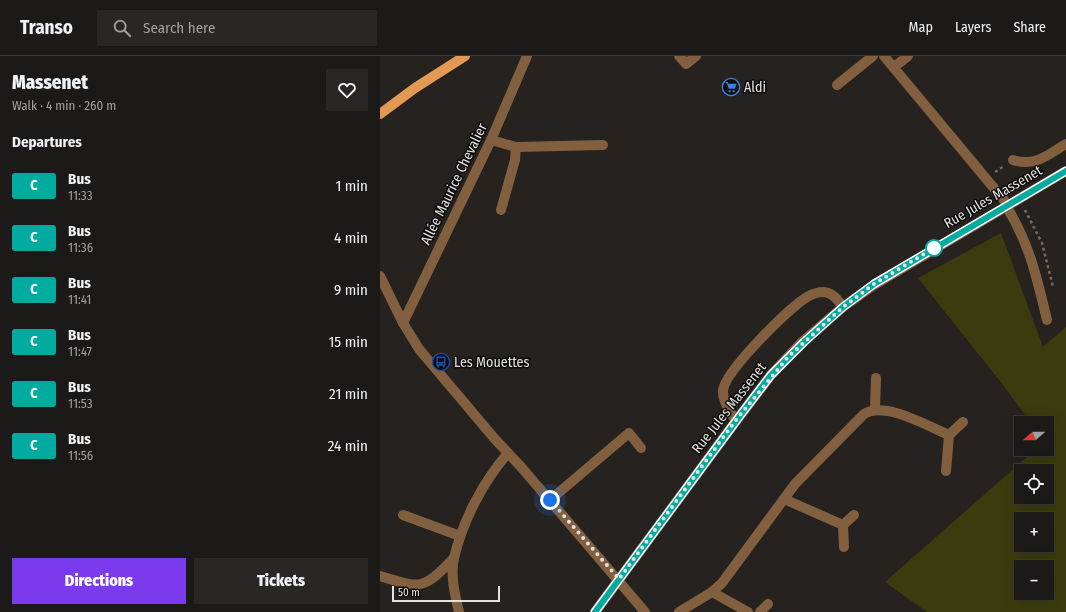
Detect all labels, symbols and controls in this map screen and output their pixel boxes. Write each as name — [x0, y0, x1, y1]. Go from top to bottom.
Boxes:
search box — [97, 10, 377, 46]
text: Transo — [20, 16, 73, 39]
icon: search — [111, 17, 133, 39]
text: Search here — [143, 19, 215, 37]
text: Map — [909, 19, 933, 36]
text: Layers — [955, 19, 991, 36]
text: Share — [1013, 19, 1046, 36]
button: heart — [326, 69, 368, 111]
text: Massenet — [12, 71, 88, 94]
supermarket icon: Aldi — [721, 77, 741, 97]
place label: Aldi — [744, 79, 766, 96]
text: Walk · 4 min · 260 m — [12, 98, 116, 113]
street label: Allée Maurice Chevalier — [417, 120, 491, 248]
text: Departures — [12, 133, 82, 151]
street label: Rue Jules Massenet — [941, 162, 1045, 232]
text: Bus — [68, 170, 91, 188]
text: C — [30, 177, 38, 194]
text: 1 min — [335, 177, 368, 195]
text: 11:33 — [68, 188, 93, 203]
text: Bus — [68, 222, 91, 240]
text: C — [30, 229, 38, 246]
text: 4 min — [334, 229, 368, 247]
unlabelled marker — [925, 239, 943, 257]
text: 11:36 — [68, 240, 93, 255]
text: Bus — [68, 274, 91, 292]
text: C — [30, 281, 38, 298]
text: 9 min — [334, 281, 368, 299]
text: 11:41 — [68, 292, 91, 307]
text: Bus — [68, 326, 91, 344]
text: C — [30, 333, 38, 350]
text: 15 min — [329, 333, 368, 351]
text: 11:47 — [68, 344, 92, 359]
bus stop icon: Les Mouettes — [431, 352, 451, 372]
place label: Les Mouettes — [454, 354, 529, 371]
street label: Rue Jules Massenet — [688, 359, 770, 457]
text: Bus — [68, 378, 91, 396]
text: C — [30, 385, 38, 402]
text: 21 min — [329, 385, 368, 403]
text: 11:53 — [68, 396, 93, 411]
north arrow — [1014, 416, 1054, 456]
map controls — [1014, 416, 1054, 600]
text: Bus — [68, 430, 91, 448]
text: C — [30, 437, 38, 454]
text: 24 min — [328, 437, 368, 455]
text: 11:56 — [68, 448, 93, 463]
button: locate — [1014, 464, 1054, 504]
your location — [540, 490, 560, 510]
button: + — [1014, 512, 1054, 552]
button: Directions — [12, 558, 186, 604]
button: Tickets — [194, 558, 368, 604]
button: − — [1014, 560, 1054, 600]
scale bar — [392, 584, 500, 603]
text: 50 m — [398, 586, 420, 599]

